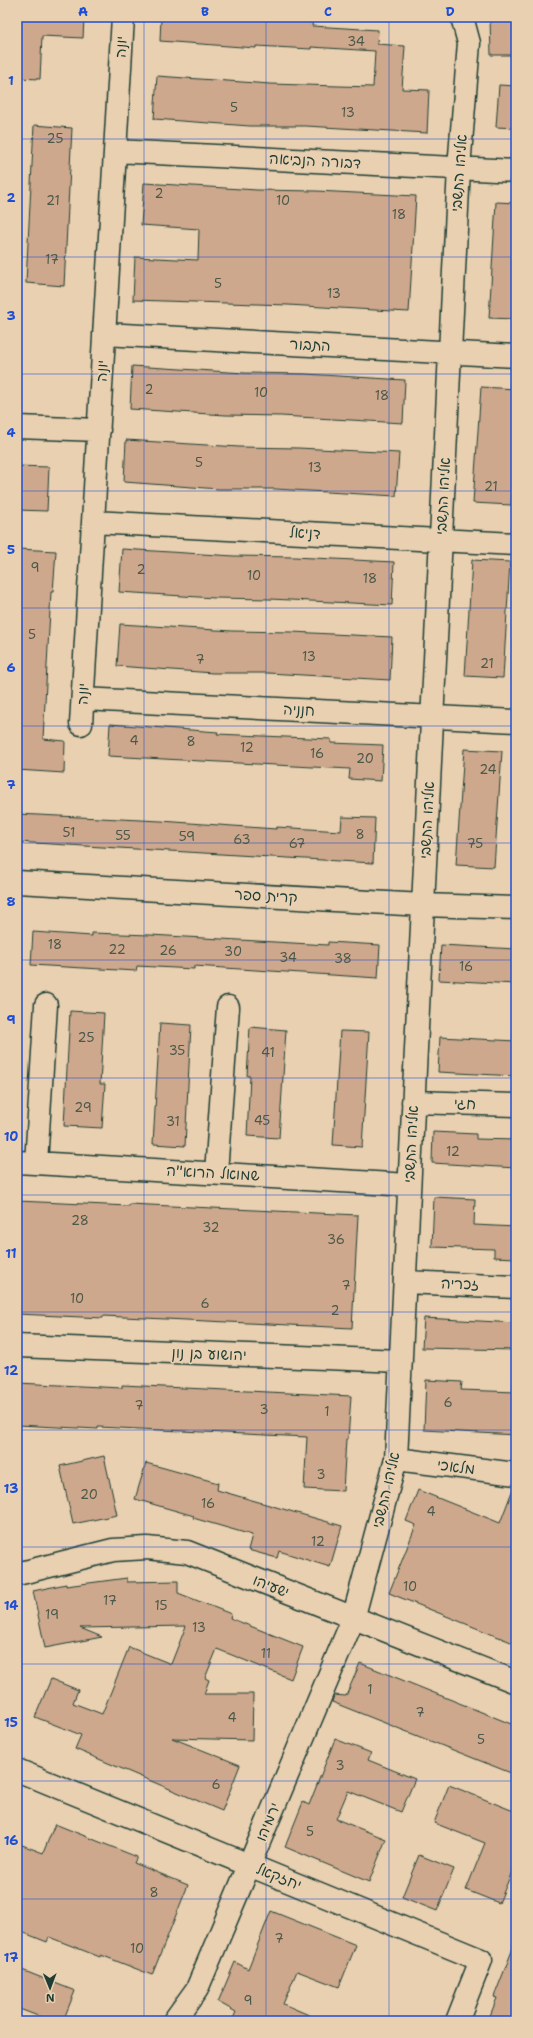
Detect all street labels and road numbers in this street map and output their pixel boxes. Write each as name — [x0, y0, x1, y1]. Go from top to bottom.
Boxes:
street label: יונה — [110, 36, 132, 58]
street label: אליהו התשבי — [446, 133, 472, 213]
street label: דבורה הנביאה — [269, 149, 361, 173]
street label: התבור — [289, 334, 331, 356]
street label: יונה — [91, 360, 113, 382]
street label: אליהו התשבי — [431, 456, 455, 535]
street label: דניאל — [289, 522, 321, 544]
street label: יונה — [72, 683, 94, 705]
street label: חנניה — [282, 699, 316, 721]
street label: אליהו התשבי — [415, 780, 439, 859]
street label: קרית ספר — [234, 884, 298, 908]
street label: חגי — [454, 1094, 476, 1114]
street label: אליהו התשבי — [399, 1104, 423, 1183]
street label: שמואל הרוא"ה — [166, 1161, 260, 1185]
street label: זכריה — [441, 1273, 479, 1295]
street label: יהושוע בן נון — [171, 1343, 247, 1365]
street label: אליהו התשבי — [368, 1450, 405, 1530]
street label: מלאכי — [436, 1455, 476, 1479]
street label: ישעיהו — [250, 1570, 292, 1602]
street label: ירמיהו — [251, 1800, 285, 1844]
street label: יחזקאל — [253, 1859, 305, 1895]

